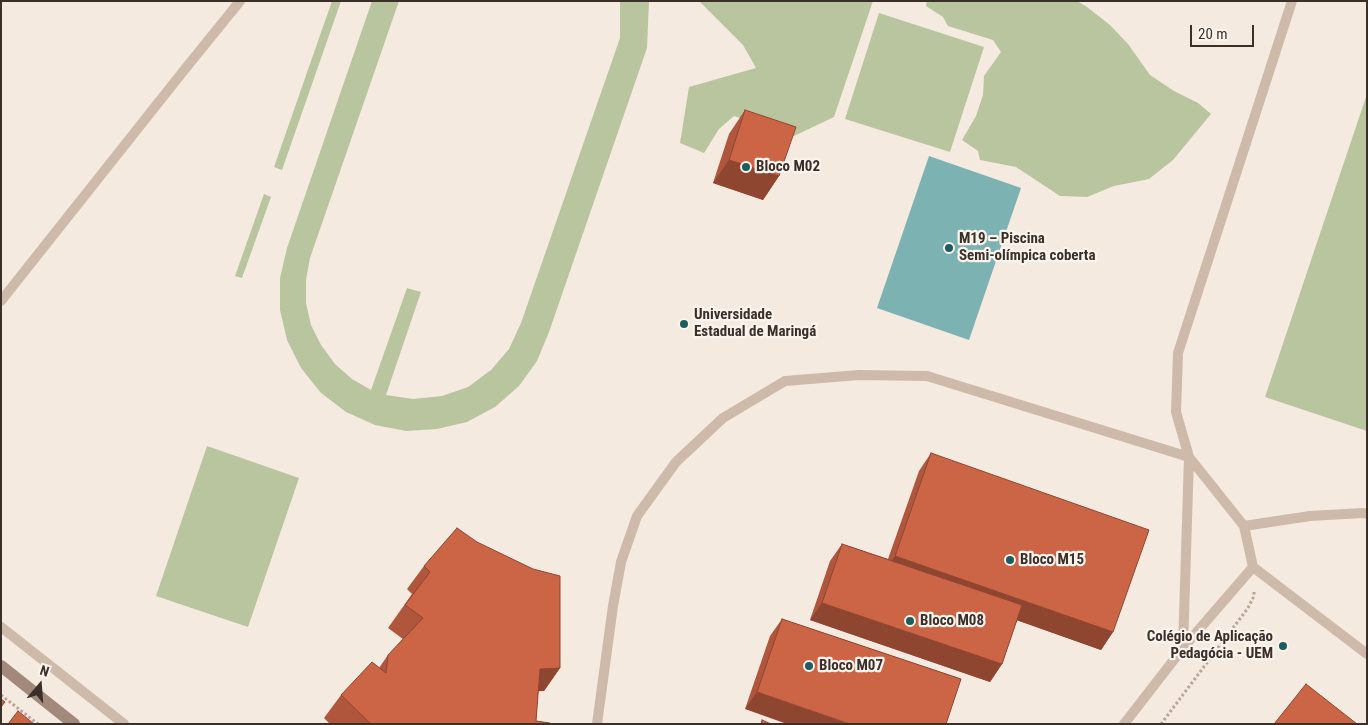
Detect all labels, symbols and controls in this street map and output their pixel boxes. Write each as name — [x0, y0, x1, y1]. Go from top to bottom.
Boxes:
scale bar — [1193, 15, 1257, 47]
text: 20 m — [1198, 25, 1228, 43]
place label: Bloco M02 — [756, 158, 820, 176]
marker: Bloco M02 — [740, 161, 752, 173]
place label: M19 – Piscina Semi-olímpica coberta — [959, 230, 1095, 265]
marker: M19 – Piscina Semi-olímpica coberta — [943, 242, 955, 254]
place label: Universidade Estadual de Maringá — [694, 306, 816, 341]
marker: Universidade Estadual de Maringá — [678, 318, 690, 330]
place label: Bloco M15 — [1020, 551, 1084, 569]
marker: Bloco M15 — [1004, 554, 1016, 566]
place label: Bloco M08 — [920, 612, 984, 630]
marker: Bloco M08 — [904, 615, 916, 627]
place label: Colégio de Aplicação Pedagócia - UEM — [1147, 628, 1273, 663]
marker: Colégio de Aplicação Pedagócia - UEM — [1277, 640, 1289, 652]
place label: Bloco M07 — [819, 657, 883, 675]
north arrow — [15, 660, 65, 710]
marker: Bloco M07 — [803, 660, 815, 672]
text: N — [38, 662, 51, 680]

